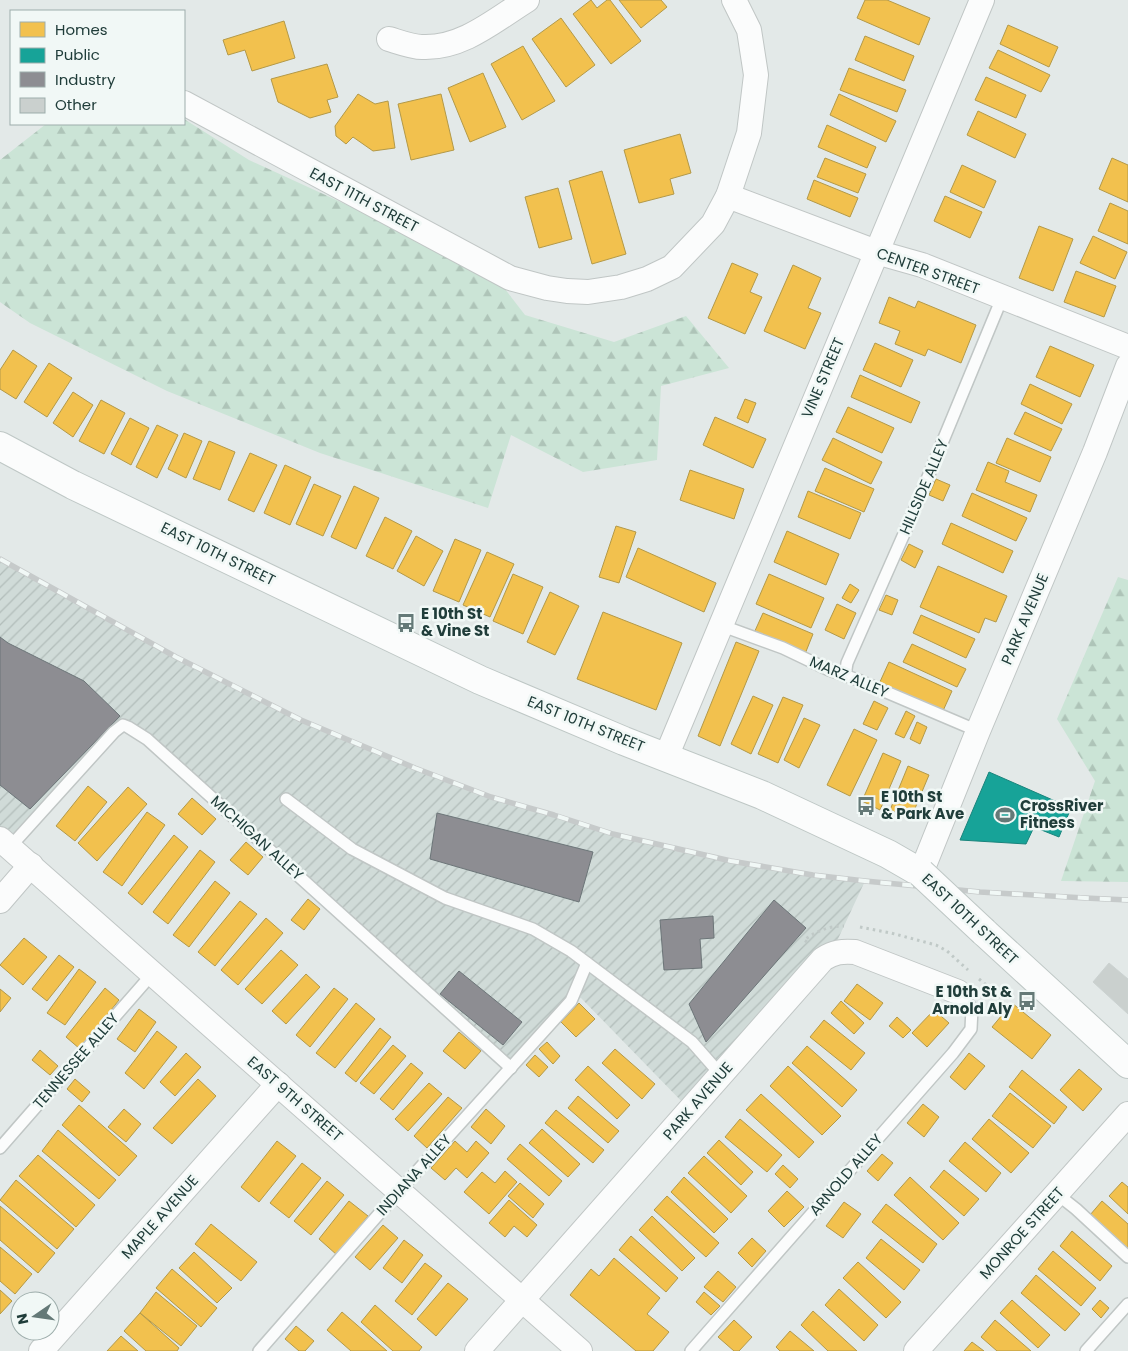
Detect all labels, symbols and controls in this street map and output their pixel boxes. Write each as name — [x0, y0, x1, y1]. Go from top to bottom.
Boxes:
legend — [10, 10, 185, 125]
text: Homes — [55, 19, 108, 40]
text: Public — [55, 44, 100, 65]
text: Industry — [55, 69, 116, 90]
text: Other — [55, 94, 97, 115]
street label: EAST 11TH STREET — [306, 162, 422, 237]
street label: CENTER STREET — [874, 242, 983, 299]
street label: VINE STREET — [796, 334, 849, 421]
street label: HILLSIDE ALLEY — [894, 436, 953, 538]
street label: EAST 10TH STREET — [157, 517, 279, 590]
street label: PARK AVENUE — [996, 570, 1053, 668]
place label: E 10th St & Vine St — [421, 603, 489, 641]
bus stop icon: E 10th St & Vine St — [395, 612, 417, 634]
street label: MARZ ALLEY — [807, 651, 892, 703]
street label: EAST 10TH STREET — [524, 690, 648, 757]
place label: E 10th St & Park Ave — [881, 786, 964, 824]
street label: MICHIGAN ALLEY — [206, 790, 308, 885]
bus stop icon: E 10th St & Park Ave — [855, 795, 877, 817]
place label: CrossRiver Fitness — [1020, 795, 1104, 833]
sports icon: CrossRiver Fitness — [994, 804, 1016, 826]
street label: EAST 10TH STREET — [917, 868, 1023, 969]
place label: E 10th St & Arnold Aly — [932, 981, 1013, 1019]
bus stop icon: E 10th St & Arnold Aly — [1016, 990, 1038, 1012]
street label: TENNESSEE ALLEY — [28, 1008, 123, 1113]
street label: EAST 9TH STREET — [243, 1051, 348, 1146]
street label: PARK AVENUE — [658, 1057, 737, 1144]
street label: INDIANA ALLEY — [371, 1129, 456, 1220]
street label: ARNOLD ALLEY — [804, 1129, 887, 1220]
street label: MAPLE AVENUE — [116, 1170, 203, 1263]
street label: MONROE STREET — [975, 1182, 1069, 1283]
north arrow — [10, 1291, 60, 1341]
text: N — [11, 1312, 33, 1326]

